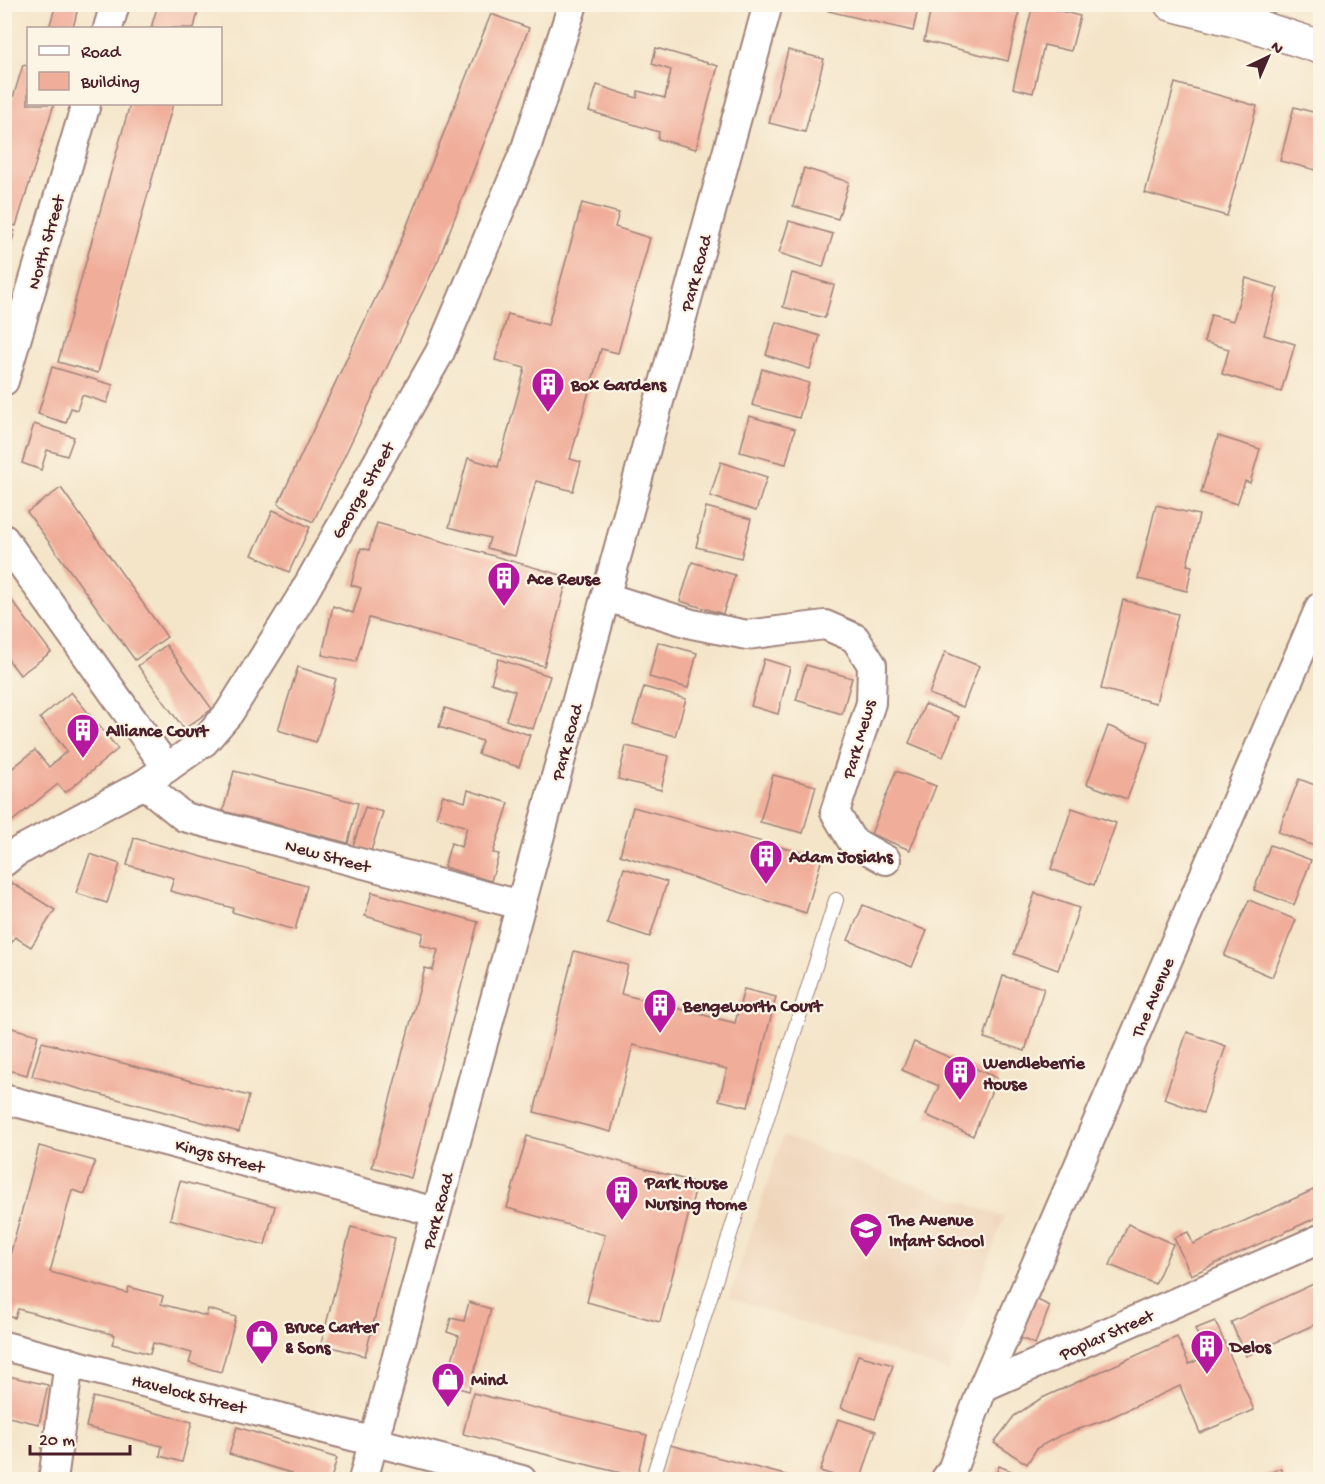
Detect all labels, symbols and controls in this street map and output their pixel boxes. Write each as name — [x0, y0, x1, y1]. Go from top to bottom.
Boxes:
legend — [27, 27, 222, 105]
north arrow — [1238, 27, 1298, 87]
text: N — [1266, 38, 1287, 60]
text: Road — [81, 43, 122, 64]
text: Building — [80, 73, 140, 94]
street label: North Street — [24, 192, 71, 292]
street label: Park Road — [677, 232, 718, 315]
building icon: Box Gardens — [530, 366, 566, 413]
place label: Box Gardens — [570, 376, 667, 397]
street label: George Street — [328, 438, 401, 543]
building icon: Ace Reuse — [486, 560, 522, 607]
place label: Ace Reuse — [526, 570, 601, 591]
street label: Park Mews — [839, 697, 882, 782]
street label: Park Road — [548, 701, 589, 784]
building icon: Alliance Court — [65, 712, 101, 759]
place label: Alliance Court — [105, 722, 210, 743]
street label: New Street — [282, 836, 374, 879]
building icon: Adam Josiahs — [748, 838, 784, 885]
place label: Adam Josiahs — [788, 848, 894, 869]
street label: The Avenue — [1128, 954, 1181, 1042]
building icon: Bengeworth Court — [642, 987, 678, 1034]
place label: Bengeworth Court — [682, 997, 823, 1018]
building icon: Wendleberrie House — [942, 1054, 978, 1101]
place label: Wendleberrie House — [982, 1054, 1085, 1096]
street label: Kings Street — [172, 1135, 268, 1180]
street label: Park Road — [419, 1170, 460, 1253]
building icon: Park House Nursing Home — [604, 1174, 640, 1221]
place label: Park House Nursing Home — [644, 1174, 748, 1216]
school or university icon: The Avenue Infant School — [848, 1211, 884, 1258]
place label: The Avenue Infant School — [887, 1211, 984, 1253]
street label: Poplar Street — [1056, 1306, 1159, 1367]
shop icon: Bruce Carter & Sons — [244, 1318, 280, 1365]
place label: Bruce Carter & Sons — [284, 1318, 380, 1360]
building icon: Delos — [1189, 1328, 1225, 1375]
place label: Delos — [1228, 1338, 1272, 1359]
shop icon: Mind — [430, 1361, 466, 1408]
street label: Havelock Street — [129, 1371, 249, 1420]
place label: Mind — [471, 1371, 509, 1392]
scale bar — [30, 1418, 130, 1456]
text: 20 m — [39, 1431, 75, 1452]

